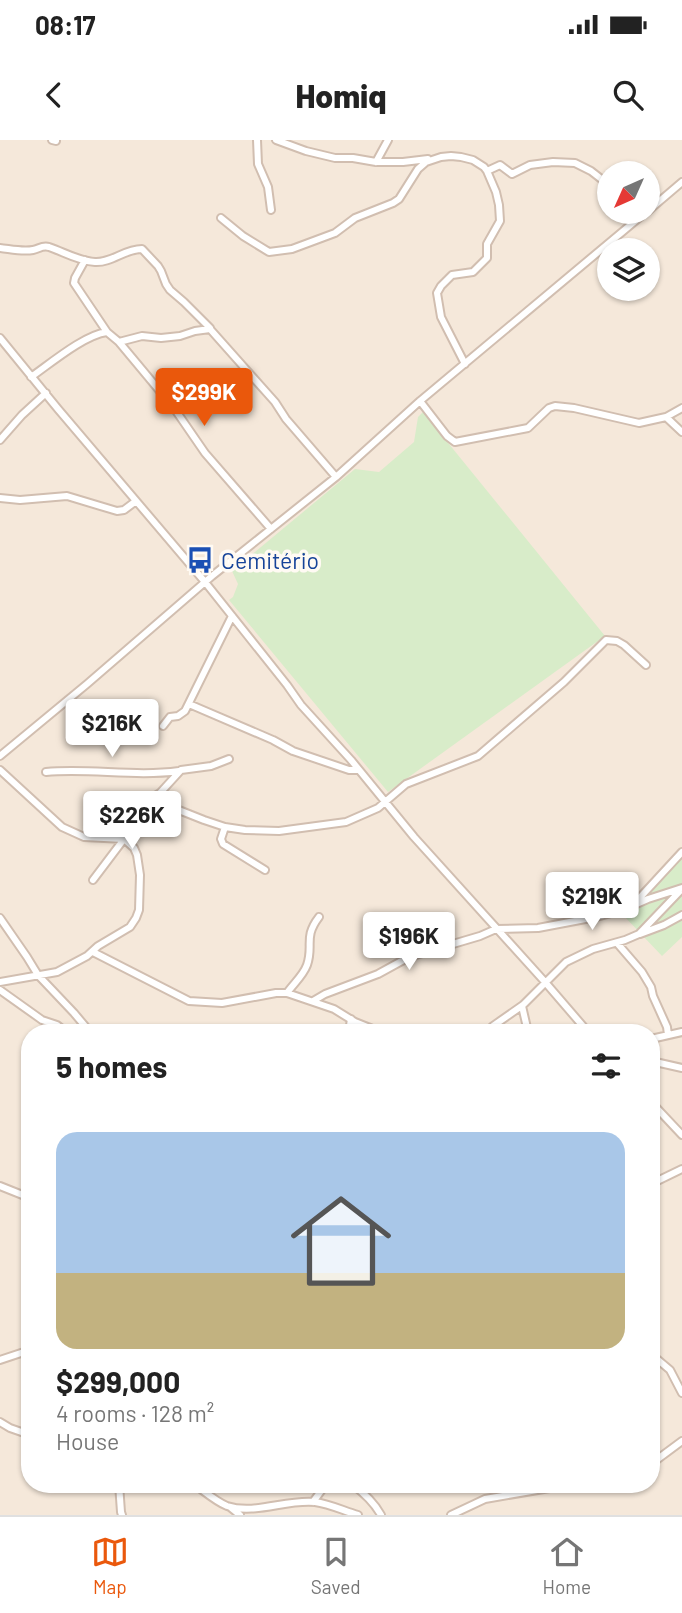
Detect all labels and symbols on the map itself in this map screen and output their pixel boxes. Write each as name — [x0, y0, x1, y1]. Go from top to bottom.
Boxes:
north arrow — [597, 161, 660, 224]
pin: $299K — [155, 369, 253, 428]
bus stop icon: Cemitério — [185, 545, 215, 575]
place label: Cemitério — [221, 546, 319, 574]
pin: $216K — [63, 700, 161, 759]
pin: $226K — [83, 792, 181, 851]
pin: $219K — [543, 872, 641, 932]
pin: $196K — [360, 912, 458, 972]

